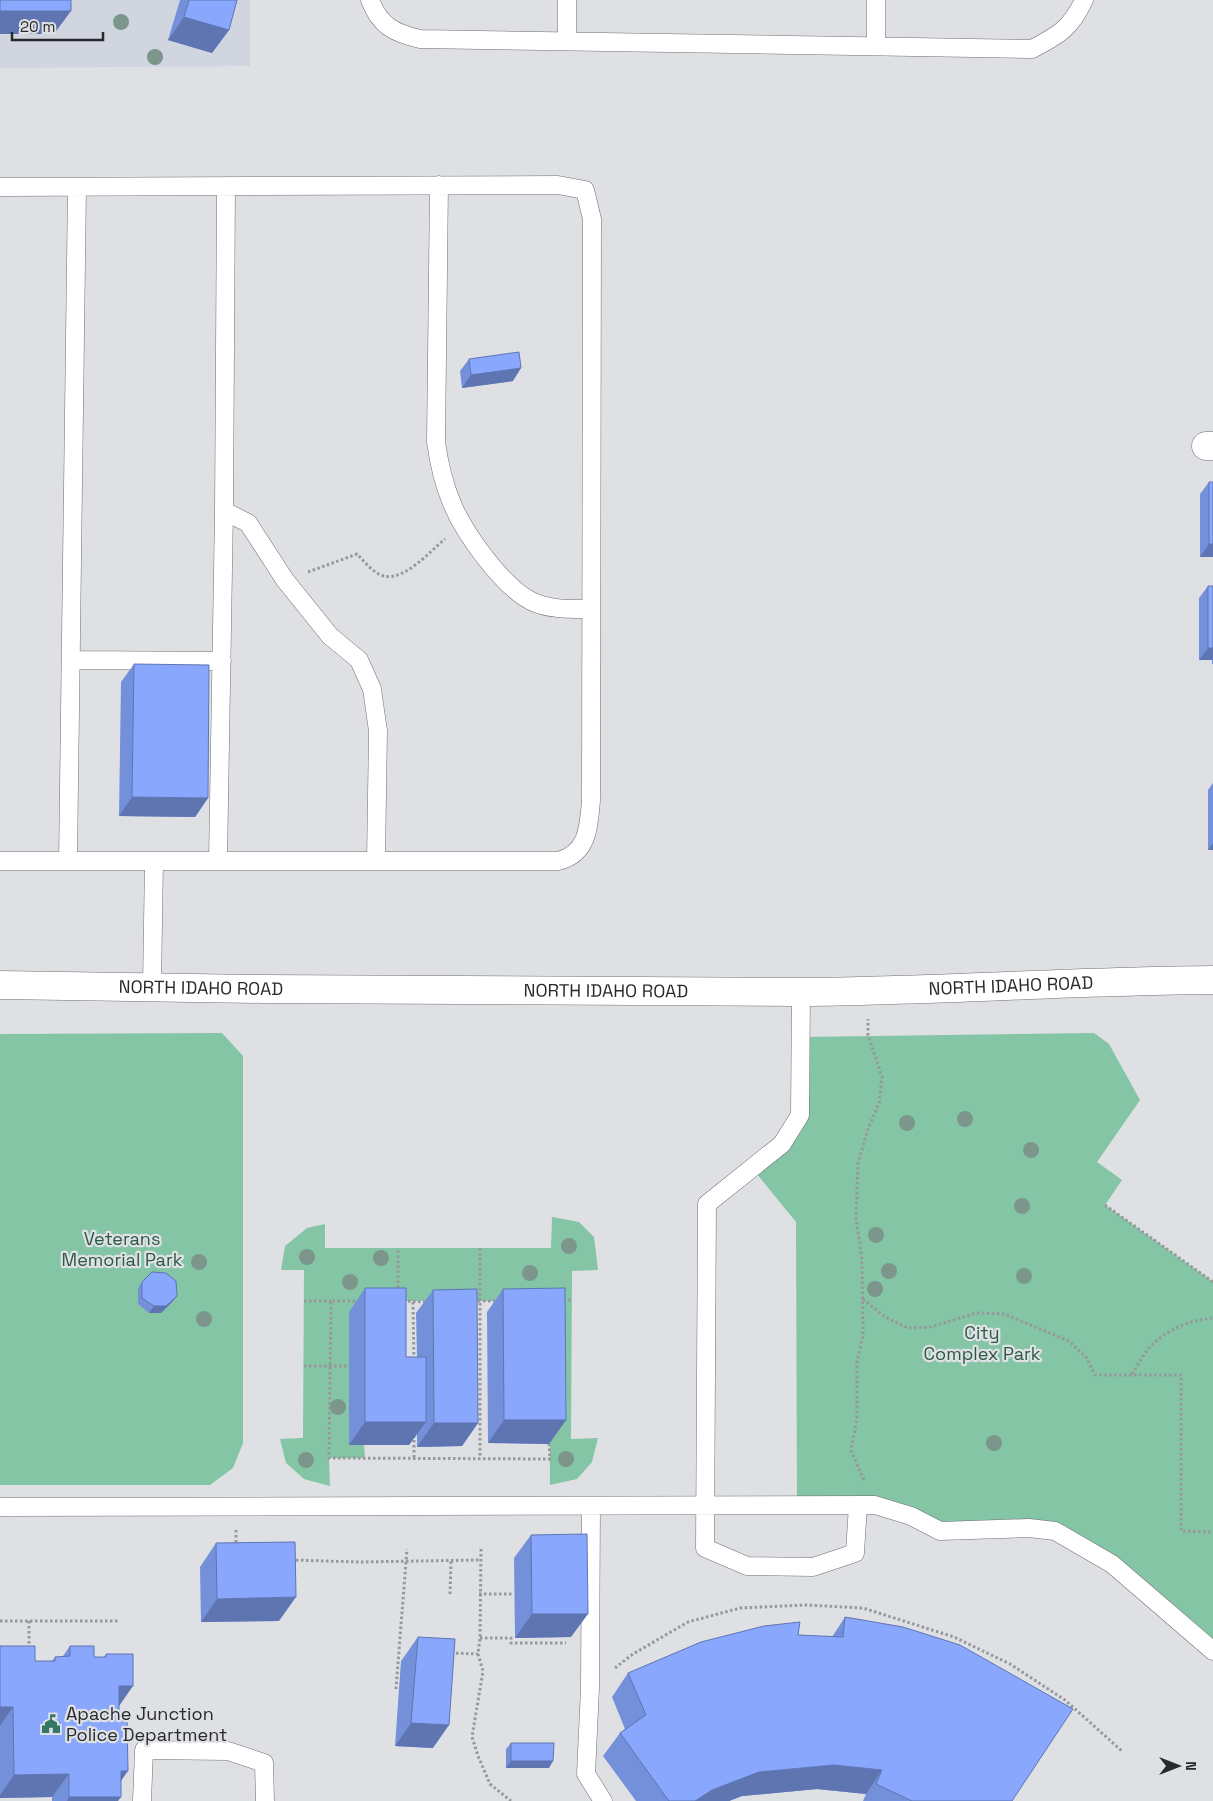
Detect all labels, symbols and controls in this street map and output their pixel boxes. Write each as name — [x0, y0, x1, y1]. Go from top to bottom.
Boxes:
scale bar — [12, 10, 104, 42]
text: 20 m — [20, 17, 55, 36]
street label: NORTH IDAHO ROAD — [928, 971, 1094, 1000]
street label: NORTH IDAHO ROAD — [118, 975, 283, 1000]
street label: NORTH IDAHO ROAD — [524, 978, 688, 1002]
park label: Veterans Memorial Park — [62, 1227, 183, 1271]
park label: City Complex Park — [924, 1321, 1041, 1365]
place label: Apache Junction Police Department — [66, 1702, 227, 1746]
public building icon: Apache Junction Police Department — [40, 1713, 62, 1735]
north arrow — [1153, 1741, 1203, 1791]
text: N — [1182, 1761, 1200, 1771]

